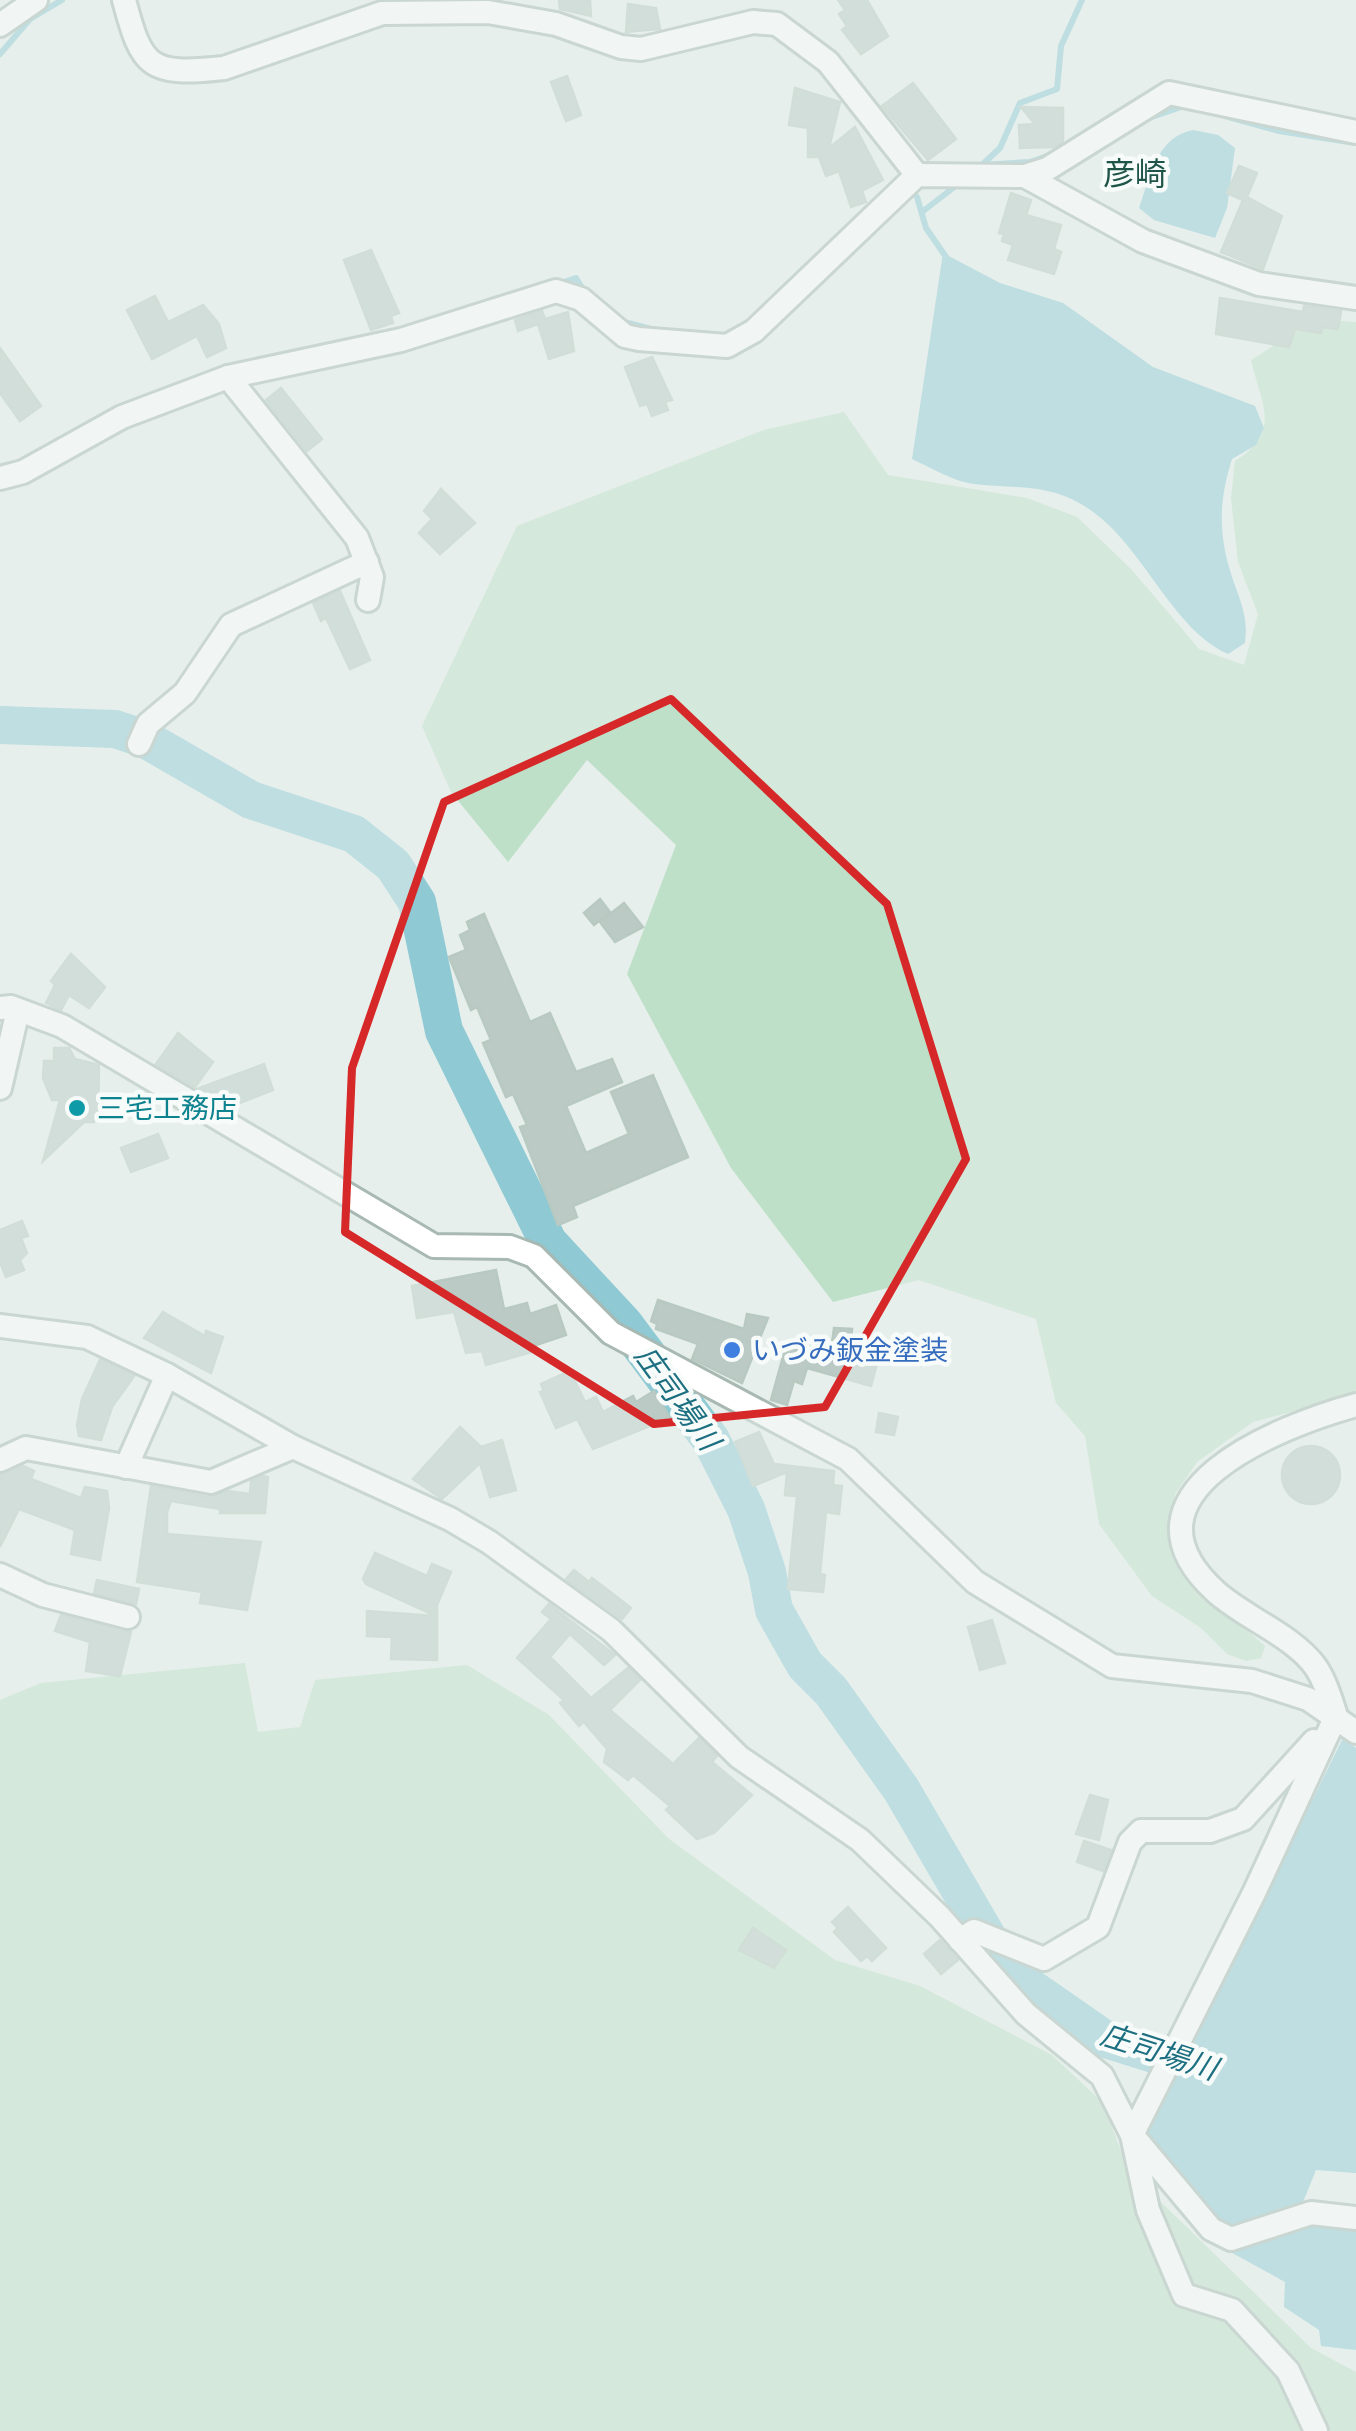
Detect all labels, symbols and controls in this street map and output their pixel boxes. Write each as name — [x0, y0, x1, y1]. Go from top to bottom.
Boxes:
district label: 彦崎 — [1103, 156, 1167, 193]
place label: 三宅工務店 — [97, 1092, 237, 1125]
marker: 三宅工務店 — [66, 1097, 88, 1119]
place label: いづみ鈑金塗装 — [752, 1334, 948, 1367]
water label: 庄司場川 — [627, 1339, 729, 1460]
marker: いづみ鈑金塗装 — [721, 1339, 743, 1361]
water label: 庄司場川 — [1096, 2016, 1224, 2089]

